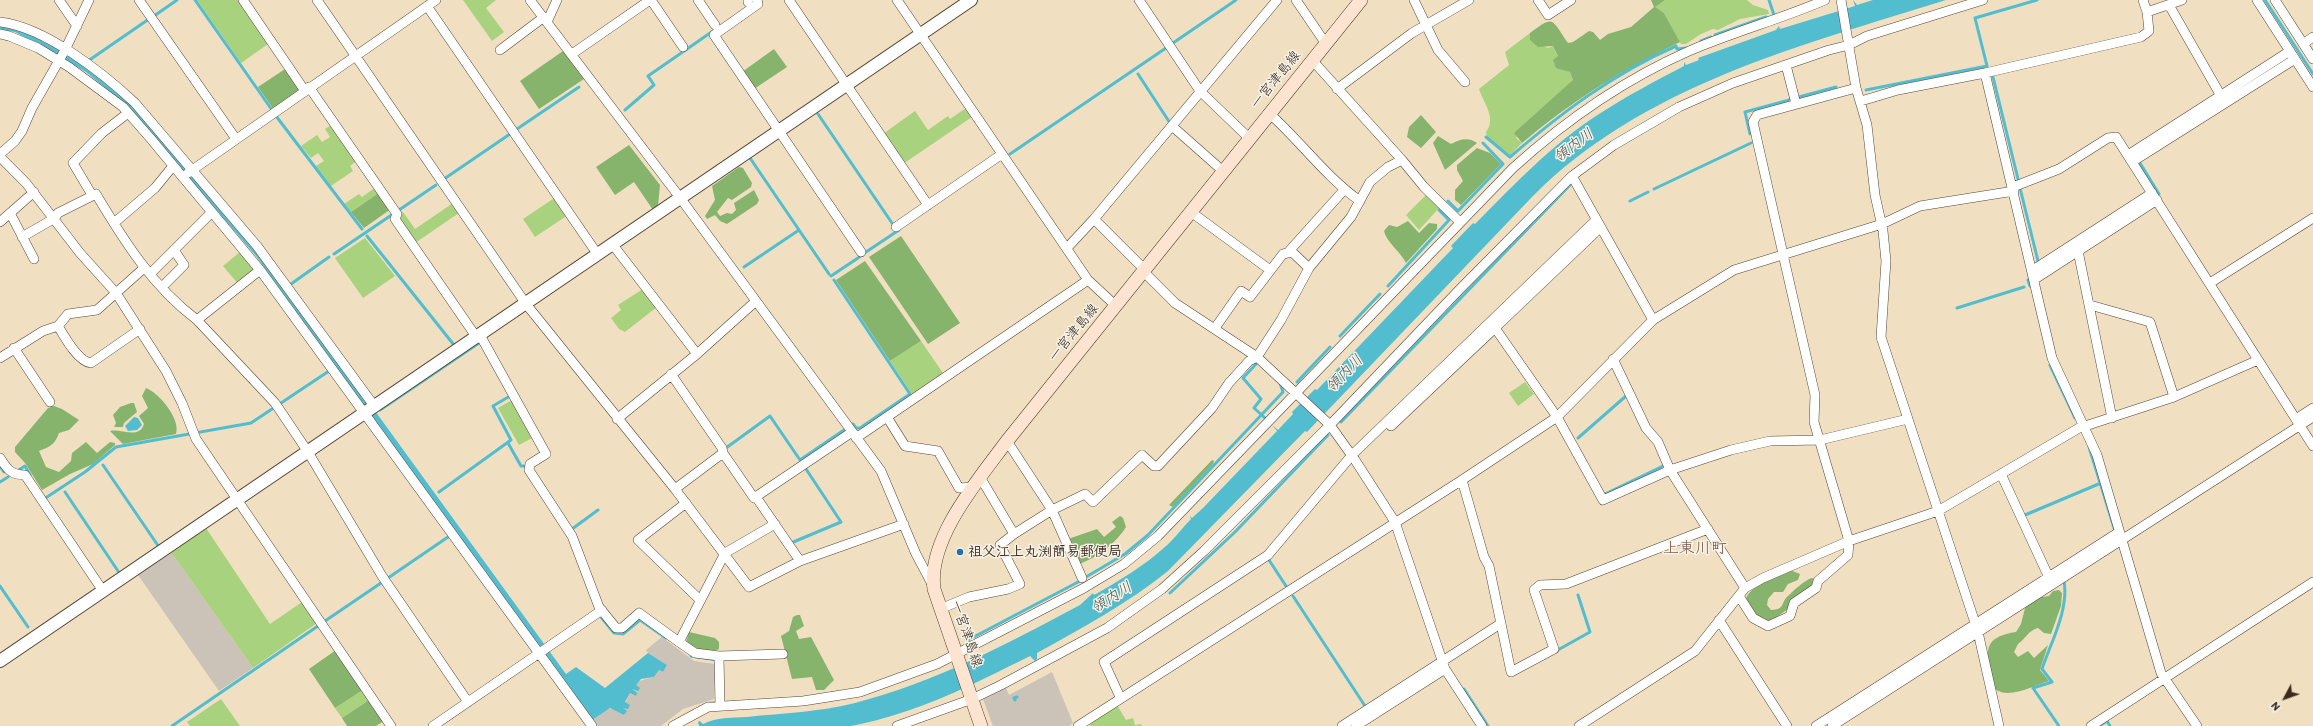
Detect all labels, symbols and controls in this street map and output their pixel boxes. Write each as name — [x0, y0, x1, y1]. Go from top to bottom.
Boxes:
street label: 一宮津島線 — [1247, 48, 1305, 112]
water label: 領内川 — [1551, 125, 1597, 167]
street label: 一宮津島線 — [1045, 301, 1103, 365]
water label: 領内川 — [1323, 352, 1367, 396]
district label: 上東川町 — [1663, 539, 1727, 559]
place label: 祖父江上丸渕簡易郵便局 — [968, 544, 1122, 560]
marker: 祖父江上丸渕簡易郵便局 — [955, 547, 965, 557]
water label: 領内川 — [1088, 578, 1136, 618]
street label: 一宮津島線 — [947, 598, 985, 670]
north arrow — [2265, 678, 2305, 718]
text: N — [2268, 699, 2283, 713]

